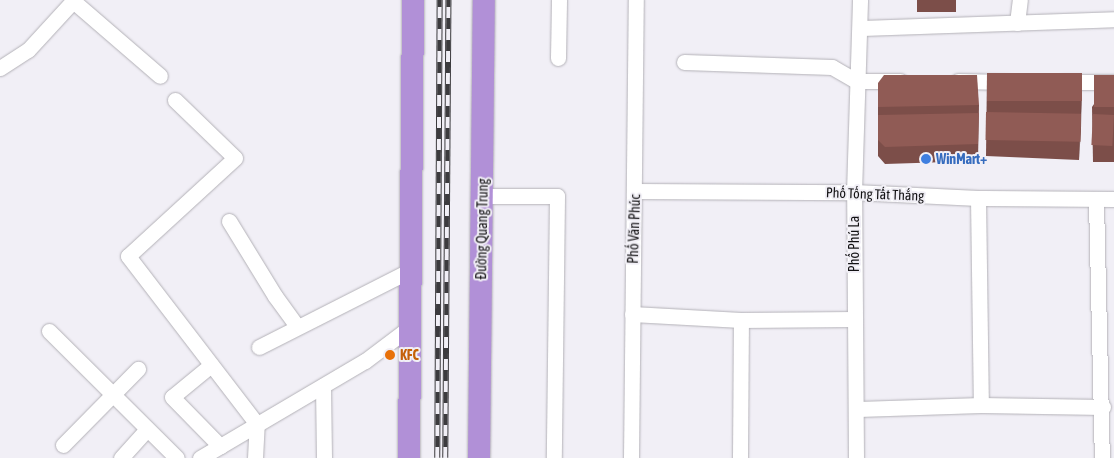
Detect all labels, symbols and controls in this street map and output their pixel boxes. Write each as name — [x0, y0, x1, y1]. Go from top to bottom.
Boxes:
place label: WinMart+ — [936, 151, 987, 167]
marker: WinMart+ — [920, 153, 932, 165]
street label: Đường Quang Trung — [473, 178, 491, 280]
street label: Phố Tống Tất Thắng — [826, 184, 924, 204]
street label: Phố Văn Phúc — [624, 194, 644, 264]
street label: Phố Phú La — [846, 216, 862, 272]
place label: KFC — [400, 347, 419, 363]
marker: KFC — [384, 349, 396, 361]

